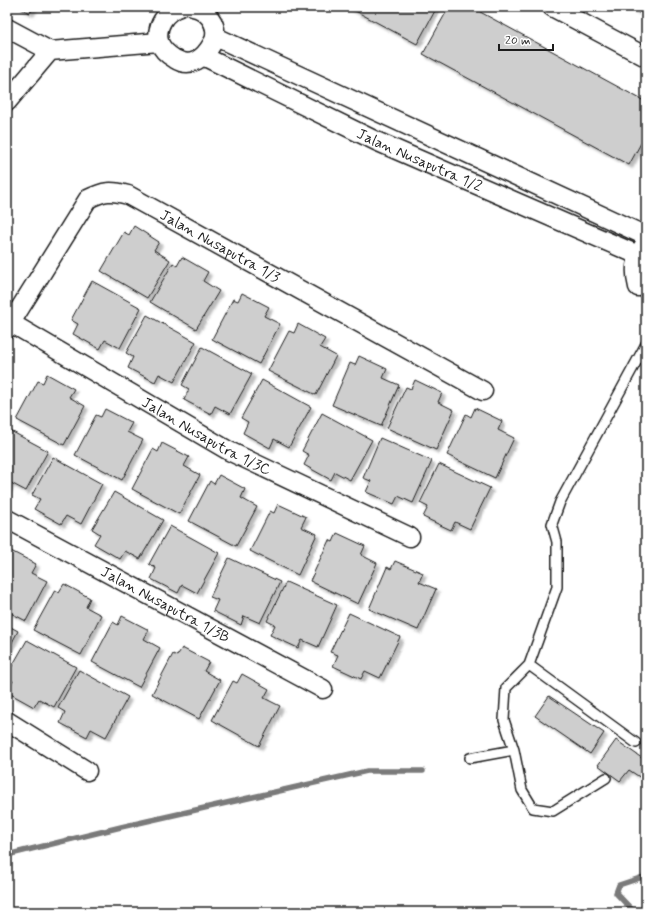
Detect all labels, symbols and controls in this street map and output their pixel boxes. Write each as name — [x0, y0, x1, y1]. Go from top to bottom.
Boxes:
scale bar — [499, 26, 553, 52]
text: 20 m — [505, 33, 531, 49]
street label: Jalan Nusaputra 1/2 — [353, 124, 485, 197]
street label: Jalan Nusaputra 1/3 — [156, 206, 284, 288]
street label: Jalan Nusaputra 1/3C — [138, 393, 274, 481]
street label: Jalan Nusaputra 1/3B — [97, 562, 233, 648]

